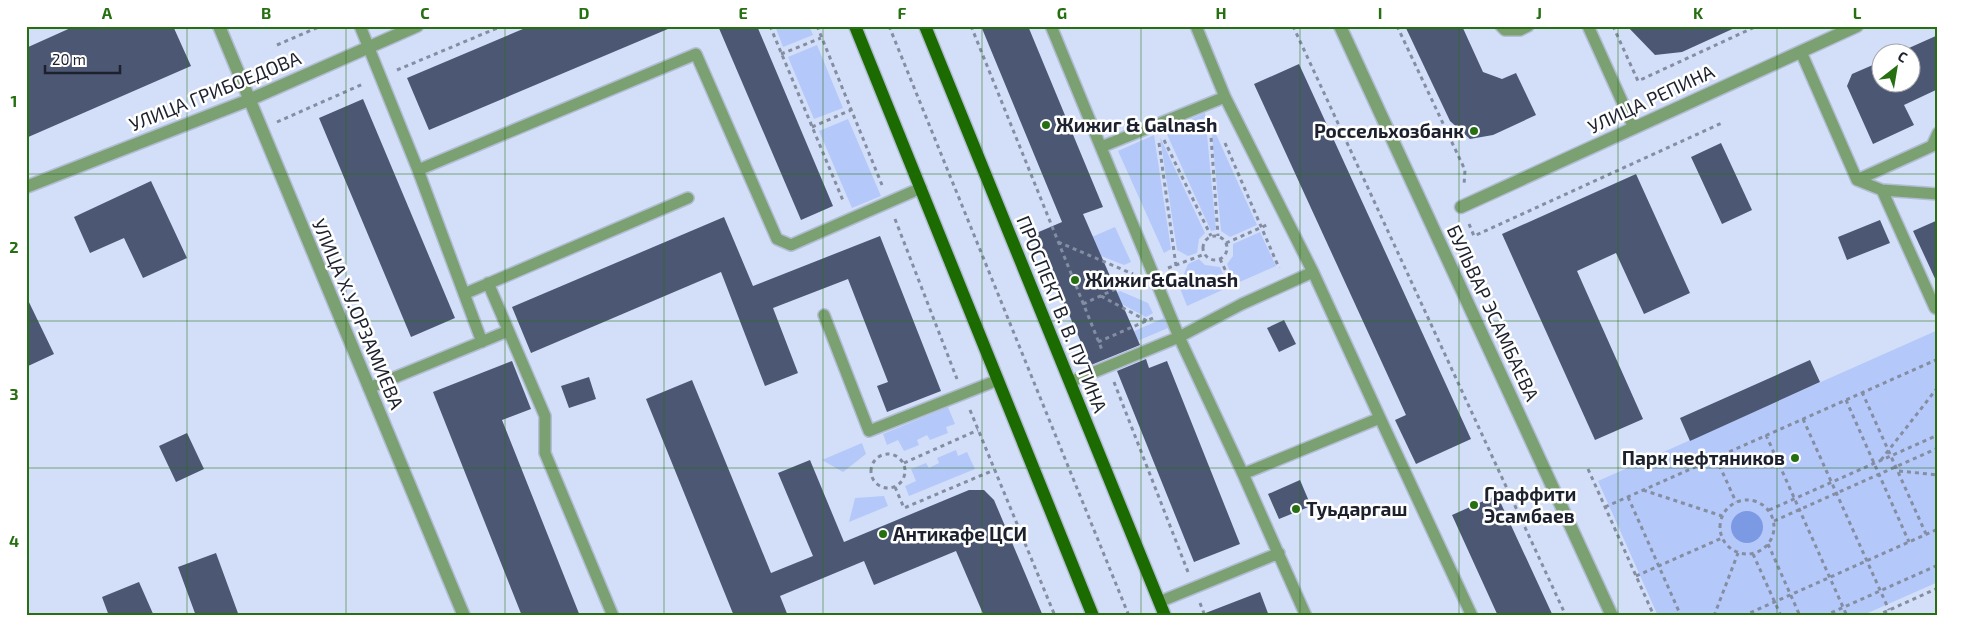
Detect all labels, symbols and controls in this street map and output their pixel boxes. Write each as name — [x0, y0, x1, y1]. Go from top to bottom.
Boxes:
text: A — [102, 3, 113, 22]
text: B — [261, 3, 271, 22]
text: C — [420, 3, 430, 22]
text: D — [579, 3, 590, 22]
text: E — [738, 3, 748, 22]
text: F — [898, 3, 907, 22]
text: G — [1057, 3, 1067, 22]
text: H — [1215, 3, 1227, 22]
text: I — [1378, 3, 1382, 22]
text: J — [1536, 3, 1542, 22]
text: K — [1693, 3, 1704, 22]
text: L — [1853, 3, 1862, 22]
scale bar — [45, 42, 120, 74]
north arrow — [1872, 42, 1922, 92]
street label: УЛИЦА ГРИБОЕДОВА — [126, 46, 304, 135]
text: С — [1895, 47, 1911, 66]
text: 20 m — [52, 50, 86, 68]
street label: УЛИЦА РЕПИНА — [1584, 59, 1718, 138]
text: 1 — [11, 91, 17, 110]
place label: Жижиг & Galnash — [1056, 113, 1217, 136]
marker: Жижиг & Galnash — [1040, 119, 1052, 131]
place label: Россельхозбанк — [1314, 119, 1464, 142]
marker: Россельхозбанк — [1468, 125, 1480, 137]
street label: ПРОСПЕКТ В. В. ПУТИНА — [1012, 212, 1113, 416]
street label: УЛИЦА Х.У.ОРЗАМИЕВА — [308, 215, 409, 413]
street label: БУЛЬВАР ЭСАМБАЕВА — [1443, 221, 1544, 405]
text: 2 — [9, 237, 19, 256]
place label: Жижиг&Galnash — [1085, 268, 1238, 291]
marker: Жижиг&Galnash — [1069, 274, 1081, 286]
text: 3 — [9, 384, 19, 403]
place label: Парк нефтяников — [1622, 446, 1785, 469]
marker: Парк нефтяников — [1789, 452, 1801, 464]
place label: Граффити Эсамбаев — [1484, 482, 1576, 527]
place label: Туьдаргаш — [1306, 497, 1407, 520]
marker: Граффити Эсамбаев — [1468, 499, 1480, 511]
marker: Туьдаргаш — [1290, 503, 1302, 515]
place label: Антикафе ЦСИ — [893, 522, 1027, 545]
marker: Антикафе ЦСИ — [877, 528, 889, 540]
text: 4 — [9, 531, 19, 550]

